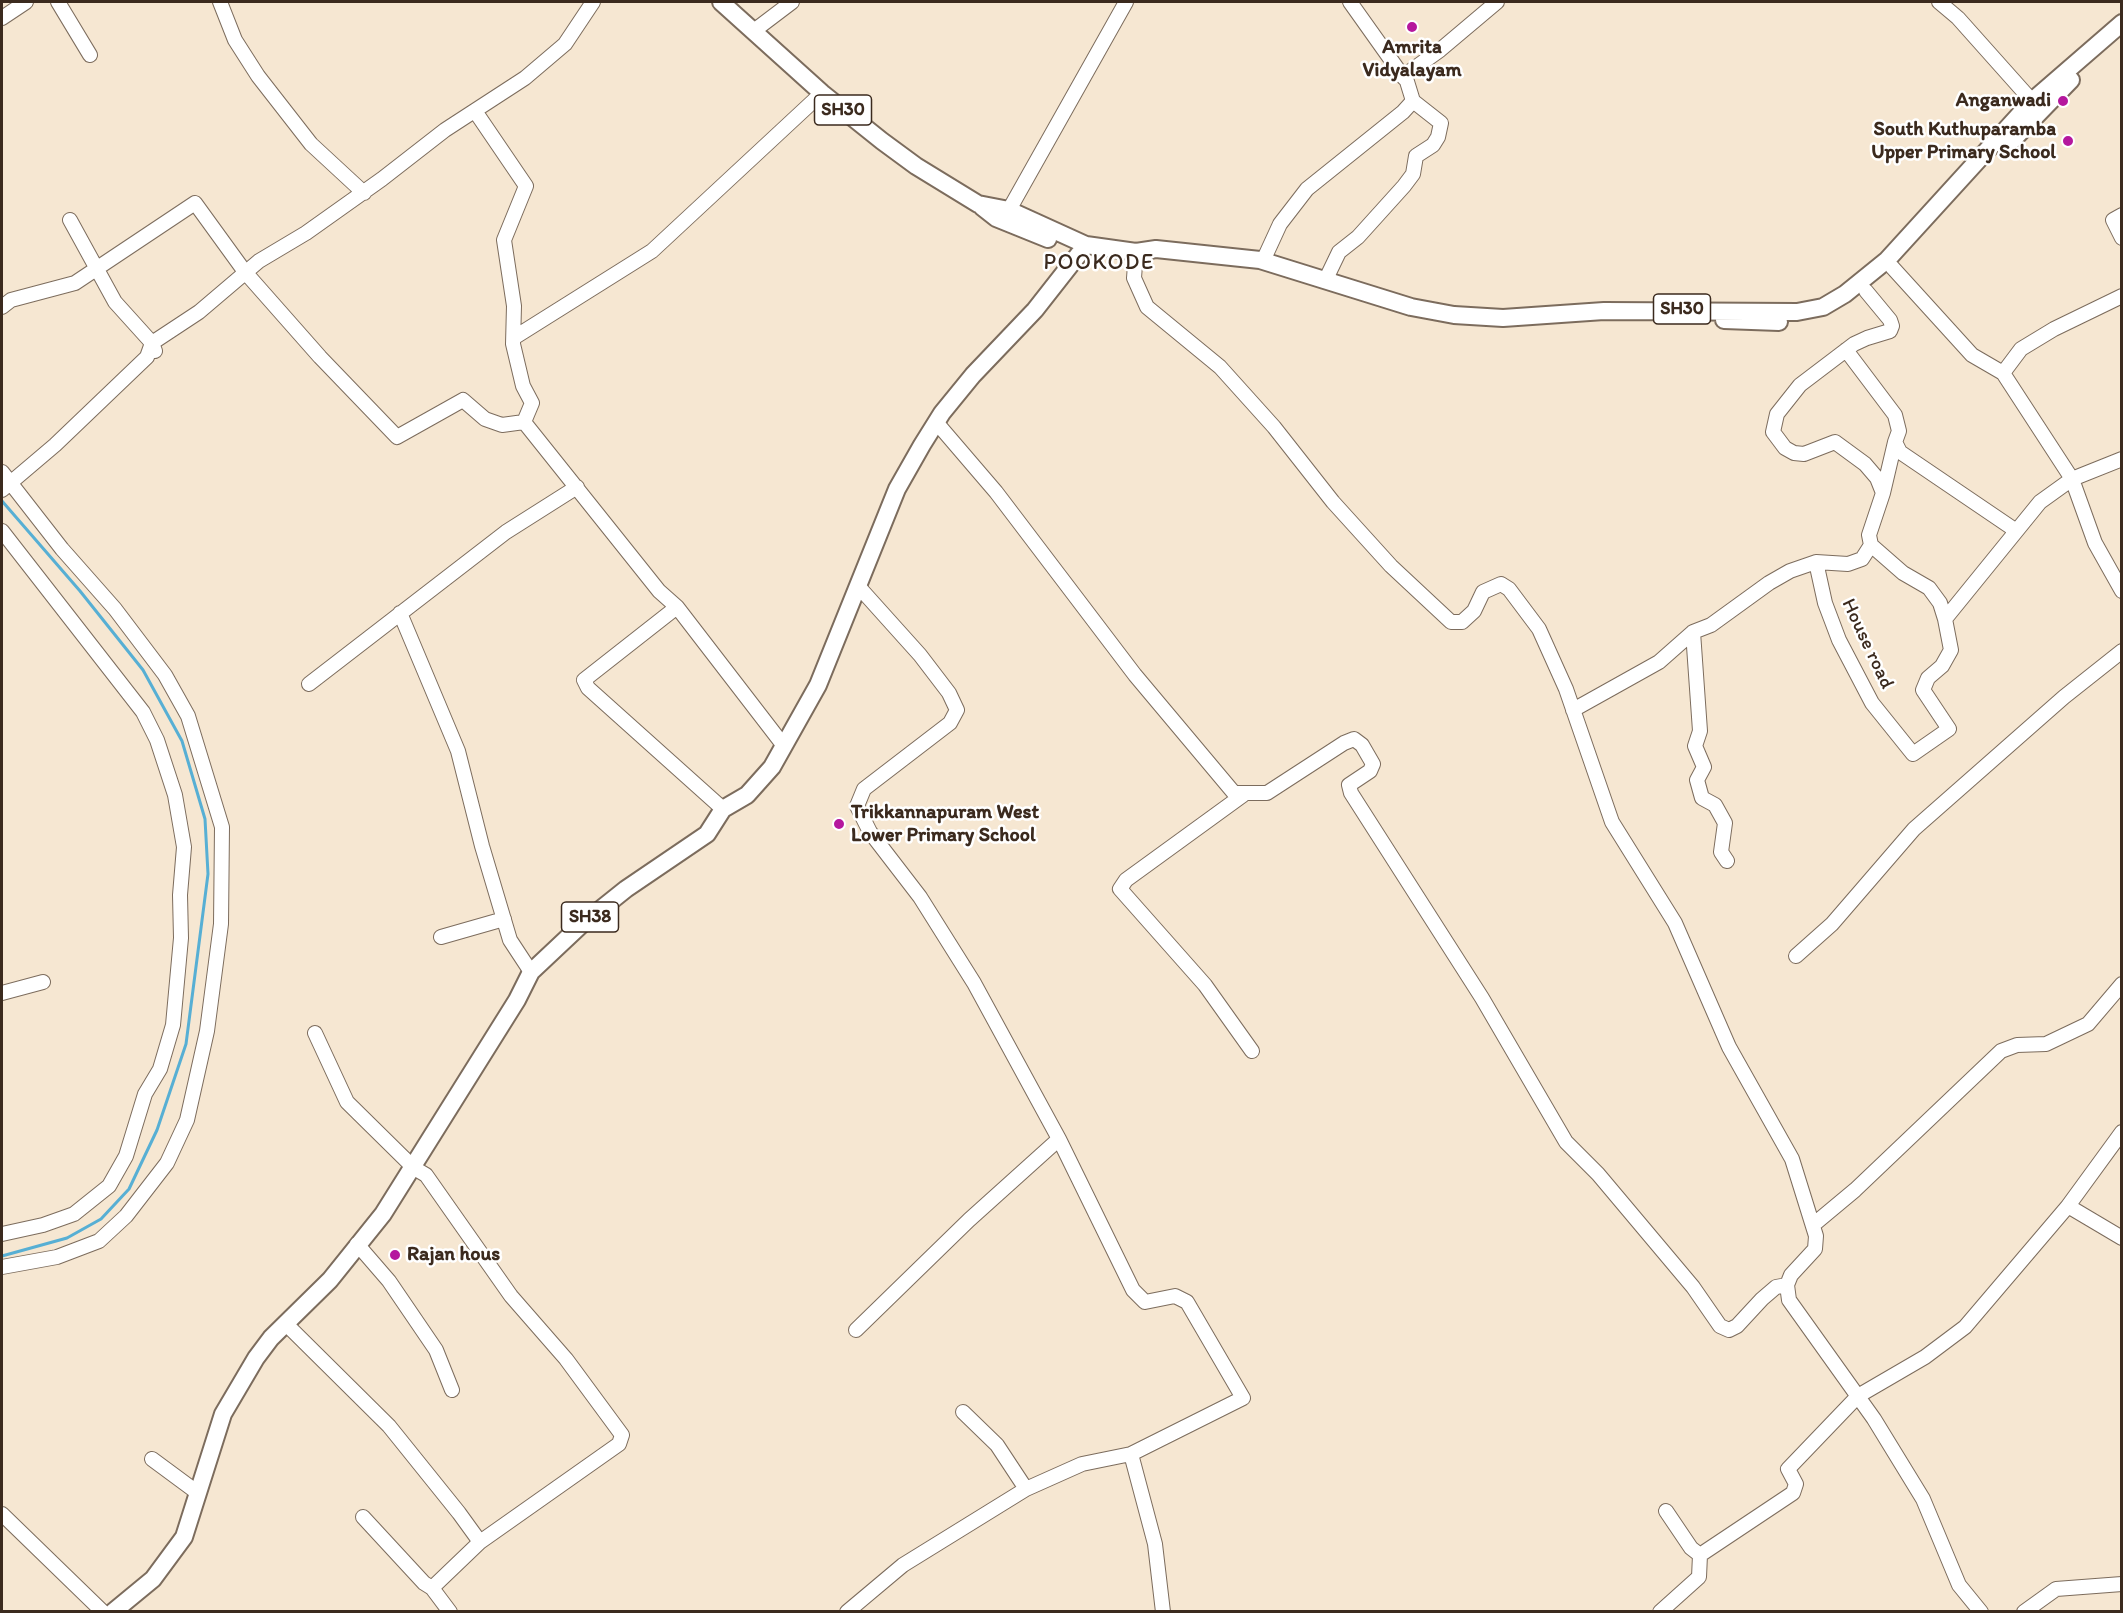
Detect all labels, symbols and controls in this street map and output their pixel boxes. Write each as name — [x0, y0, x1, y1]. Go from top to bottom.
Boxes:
marker: Amrita Vidyalayam — [1405, 20, 1419, 34]
place label: Amrita Vidyalayam — [1363, 36, 1461, 83]
place label: Anganwadi — [1956, 89, 2051, 113]
marker: Anganwadi — [2056, 94, 2070, 108]
road number: SH30 — [814, 95, 872, 125]
place label: South Kuthuparamba Upper Primary School — [1871, 118, 2056, 165]
marker: South Kuthuparamba Upper Primary School — [2061, 134, 2075, 148]
district label: POOKODE — [1043, 250, 1155, 276]
road number: SH30 — [1654, 294, 1710, 324]
street label: House road — [1836, 595, 1898, 693]
place label: Trikkannapuram West Lower Primary School — [851, 801, 1039, 848]
marker: Trikkannapuram West Lower Primary School — [832, 817, 846, 831]
road number: SH38 — [562, 902, 618, 932]
place label: Rajan hous — [407, 1243, 500, 1267]
marker: Rajan hous — [388, 1248, 402, 1262]

